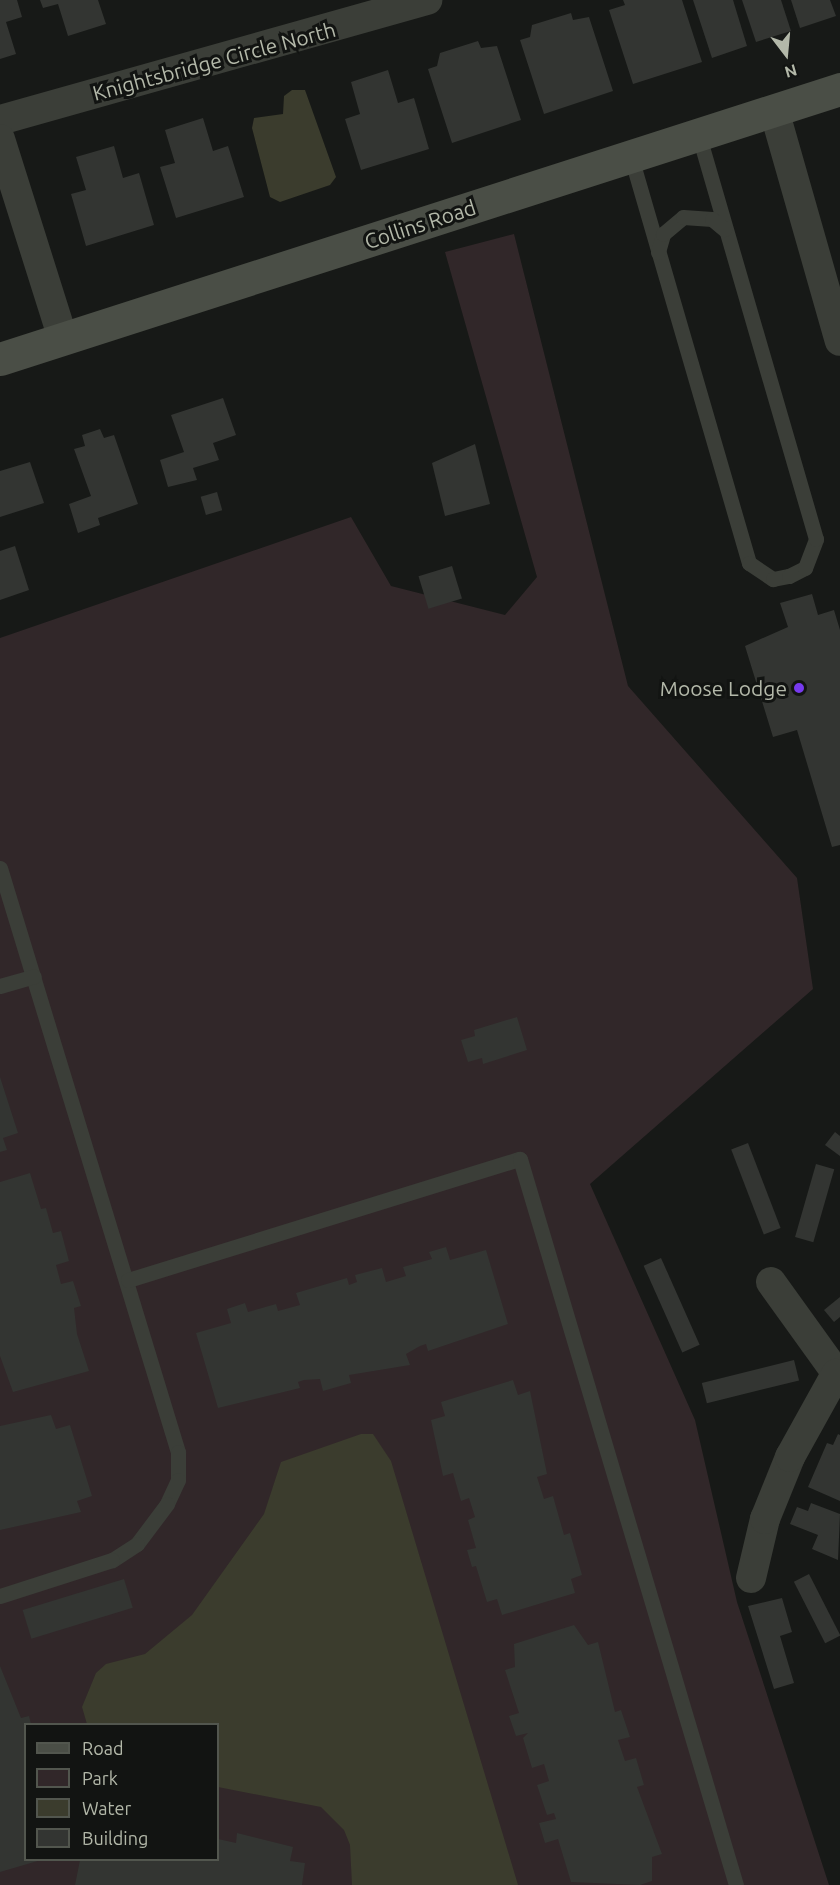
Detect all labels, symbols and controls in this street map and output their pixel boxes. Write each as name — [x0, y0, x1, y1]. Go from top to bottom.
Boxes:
street label: Knightsbridge Circle North — [90, 16, 338, 106]
north arrow — [756, 24, 816, 84]
text: N — [783, 61, 799, 82]
street label: Collins Road — [361, 194, 479, 254]
place label: Moose Lodge — [660, 675, 787, 701]
marker: Moose Lodge — [792, 681, 806, 695]
legend — [24, 1723, 219, 1861]
text: Road — [82, 1738, 124, 1758]
text: Park — [82, 1768, 118, 1788]
text: Water — [82, 1798, 131, 1818]
text: Building — [82, 1828, 148, 1848]

